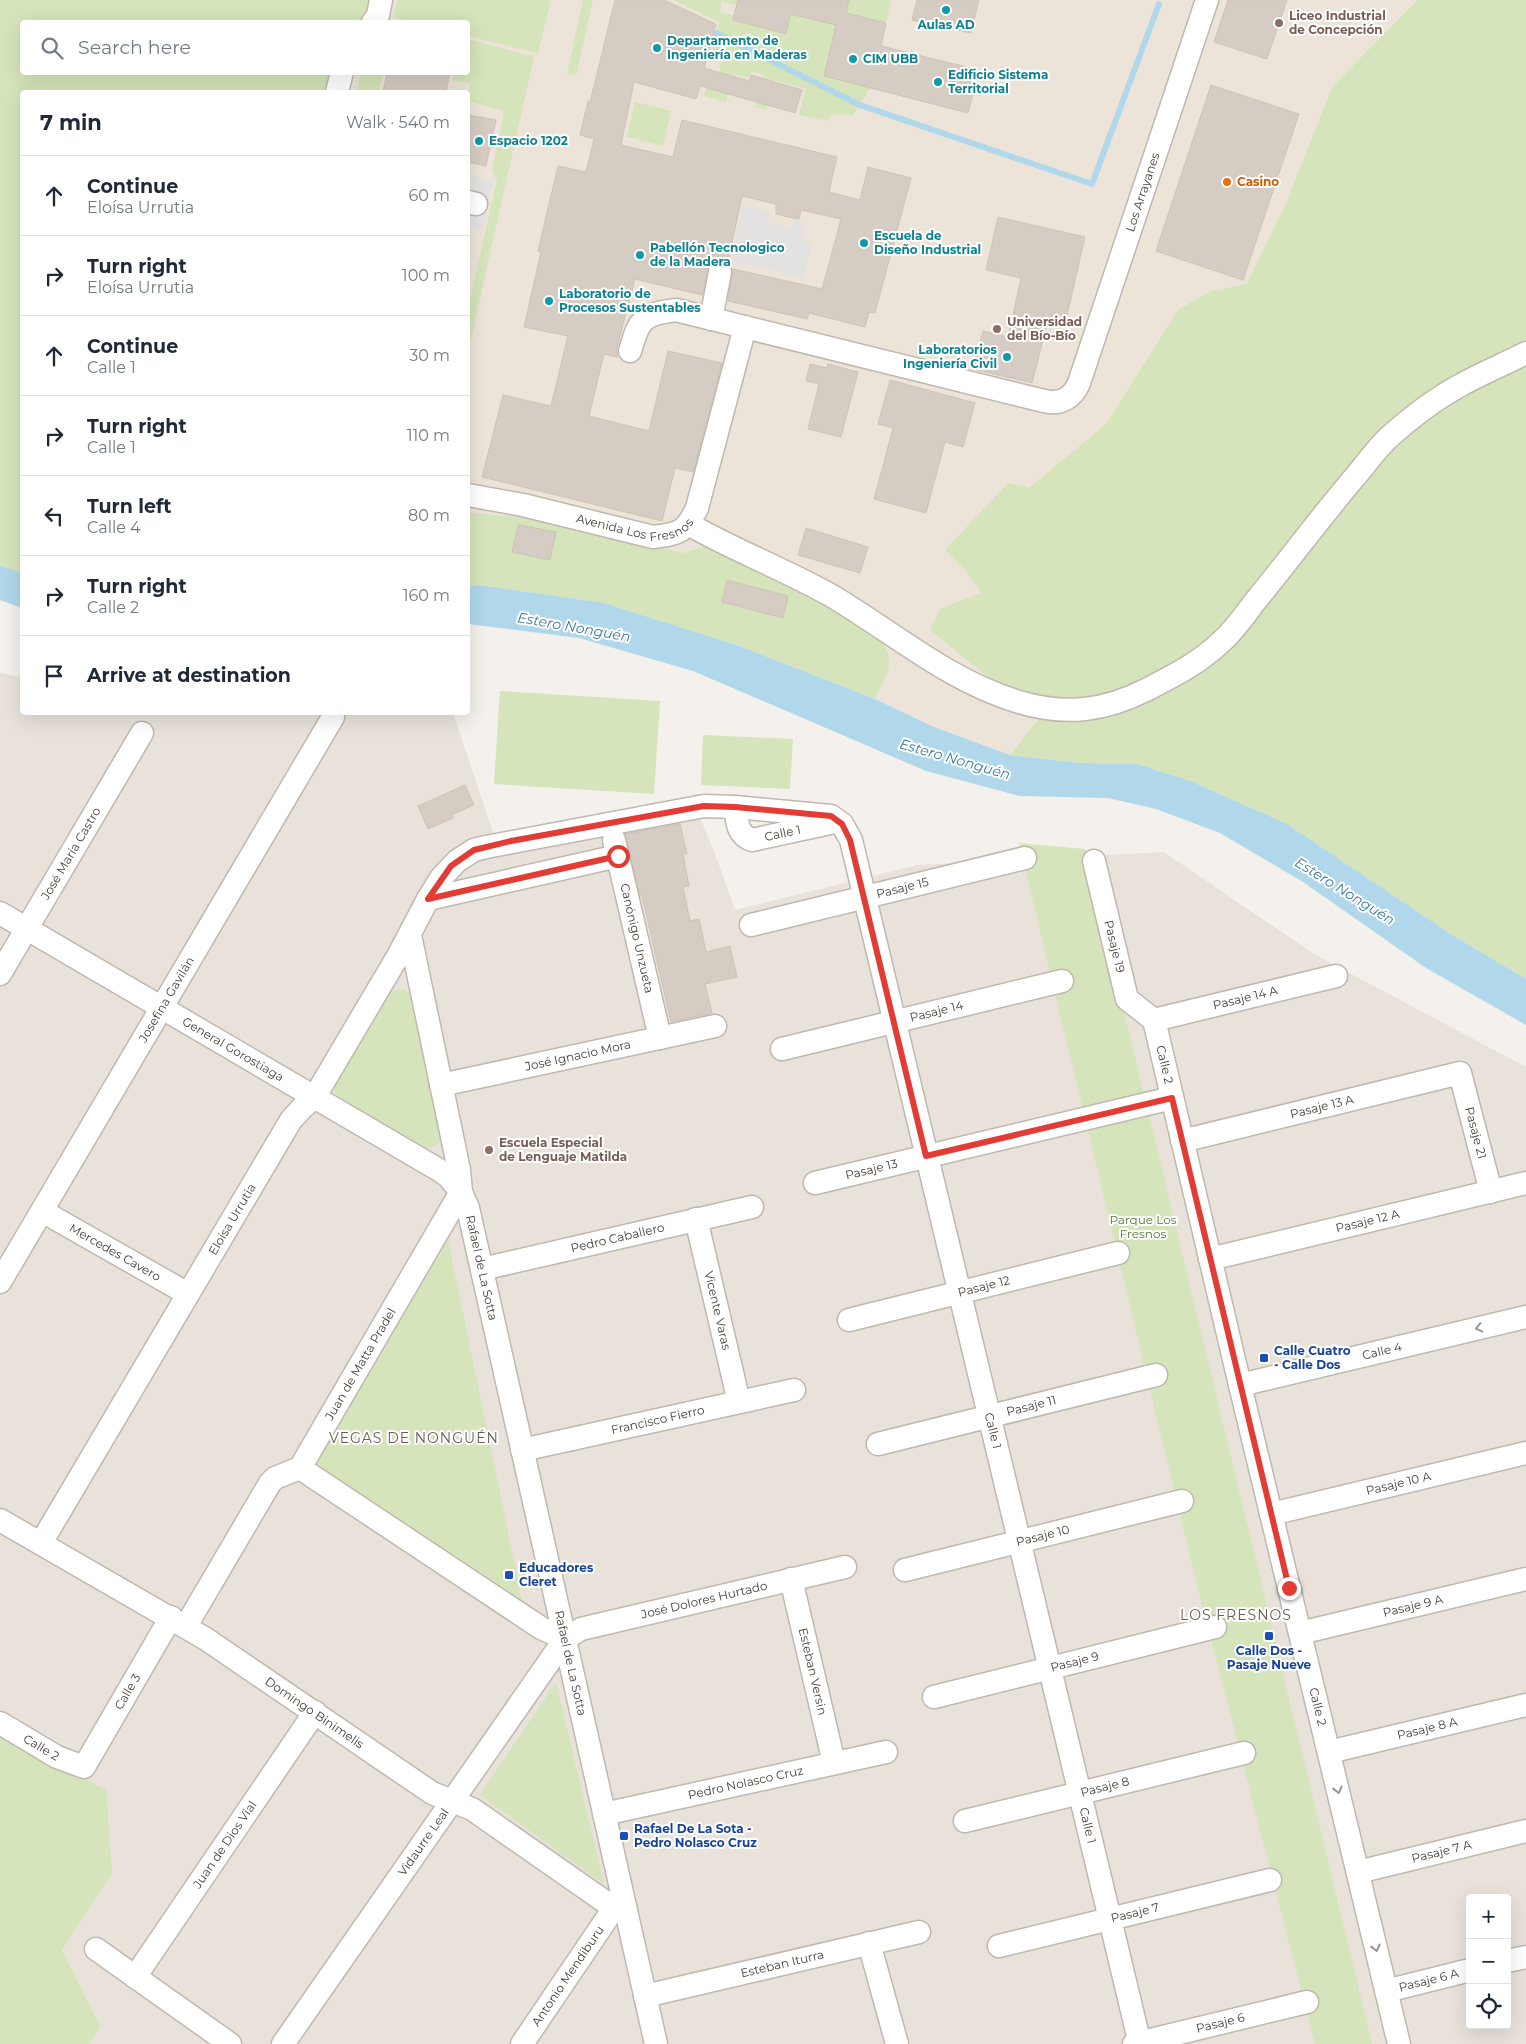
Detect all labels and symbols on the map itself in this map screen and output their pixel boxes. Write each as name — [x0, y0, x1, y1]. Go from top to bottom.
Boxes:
marker: Aulas AD — [940, 4, 952, 16]
place label: Liceo Industrial de Concepción — [1289, 8, 1386, 37]
place label: Aulas AD — [916, 17, 975, 32]
marker: Liceo Industrial de Concepción — [1273, 17, 1285, 29]
place label: Departamento de Ingeniería en Maderas — [667, 33, 807, 62]
marker: Departamento de Ingeniería en Maderas — [651, 42, 663, 54]
place label: CIM UBB — [863, 51, 918, 66]
marker: CIM UBB — [847, 53, 859, 65]
place label: Edificio Sistema Territorial — [948, 67, 1048, 96]
marker: Edificio Sistema Territorial — [932, 76, 944, 88]
place label: Espacio 1202 — [489, 133, 568, 148]
marker: Espacio 1202 — [473, 135, 485, 147]
street label: Los Arrayanes — [1122, 150, 1163, 234]
place label: Casino — [1237, 174, 1279, 189]
marker: Casino — [1221, 176, 1233, 188]
place label: Escuela de Diseño Industrial — [874, 228, 981, 257]
marker: Escuela de Diseño Industrial — [858, 237, 870, 249]
place label: Pabellón Tecnologico de la Madera — [650, 240, 785, 269]
marker: Pabellón Tecnologico de la Madera — [634, 249, 646, 261]
place label: Laboratorio de Procesos Sustentables — [559, 286, 701, 315]
marker: Laboratorio de Procesos Sustentables — [543, 295, 555, 307]
place label: Universidad del Bío-Bío — [1007, 314, 1082, 343]
marker: Universidad del Bío-Bío — [991, 323, 1003, 335]
place label: Laboratorios Ingeniería Civil — [903, 342, 998, 371]
marker: Laboratorios Ingeniería Civil — [1001, 351, 1013, 363]
street label: Avenida Los Fresnos — [571, 509, 693, 523]
text: Avenida Los Fresnos — [575, 510, 696, 544]
water label: Estero Nonguén — [516, 608, 632, 646]
water label: Estero Nonguén — [898, 735, 1012, 783]
street label: José María Castro — [37, 804, 104, 903]
street label: Calle 1 — [763, 822, 802, 844]
route start — [607, 845, 630, 868]
water label: Estero Nonguén — [1292, 853, 1398, 929]
street label: Pasaje 15 — [875, 874, 930, 901]
street label: Canónigo Unzueta — [617, 882, 657, 995]
street label: Pasaje 19 — [1101, 919, 1129, 974]
street label: Josefina Gavilán — [135, 954, 197, 1046]
street label: Pasaje 14 A — [1211, 982, 1280, 1012]
street label: Pasaje 14 — [908, 997, 965, 1025]
street label: General Gorostiaga — [180, 1013, 287, 1085]
street label: José Ignacio Mora — [522, 1036, 632, 1074]
street label: Calle 2 — [1153, 1044, 1177, 1086]
street label: Pasaje 13 A — [1288, 1091, 1356, 1121]
street label: Pasaje 21 — [1462, 1105, 1490, 1160]
place label: Escuela Especial de Lenguaje Matilda — [499, 1135, 627, 1164]
marker: Escuela Especial de Lenguaje Matilda — [483, 1144, 495, 1156]
street label: Pasaje 13 — [844, 1156, 899, 1183]
street label: Eloísa Urrutia — [205, 1181, 259, 1258]
street label: Pasaje 12 A — [1334, 1206, 1401, 1236]
park label: Parque Los Fresnos — [1109, 1212, 1177, 1241]
street label: Rafael de La Sotta — [463, 1214, 501, 1322]
street label: Pedro Caballero — [569, 1219, 666, 1255]
street label: Mercedes Cavero — [67, 1220, 164, 1284]
street label: Vicente Varas — [701, 1269, 735, 1351]
street label: Pasaje 12 — [956, 1272, 1012, 1300]
street label: Juan de Matta Pradel — [321, 1305, 399, 1424]
one-way arrow — [1474, 1322, 1483, 1333]
street label: Calle 4 — [1361, 1339, 1403, 1363]
place label: Calle Cuatro - Calle Dos — [1274, 1343, 1351, 1372]
marker: Calle Cuatro - Calle Dos — [1258, 1352, 1270, 1364]
street label: Pasaje 11 — [1005, 1392, 1058, 1419]
street label: Francisco Fierro — [610, 1402, 706, 1437]
street label: Calle 1 — [982, 1411, 1005, 1450]
district label: VEGAS DE NONGUÉN — [329, 1429, 499, 1447]
street label: Pasaje 10 A — [1364, 1468, 1433, 1498]
street label: Pasaje 10 — [1014, 1521, 1071, 1549]
place label: Educadores Cleret — [519, 1560, 594, 1589]
marker: Educadores Cleret — [503, 1569, 515, 1581]
street label: José Dolores Hurtado — [639, 1577, 769, 1622]
route end — [1278, 1577, 1301, 1600]
street label: Pasaje 9 A — [1381, 1591, 1445, 1620]
district label: LOS FRESNOS — [1180, 1606, 1292, 1624]
street label: Rafael de La Sotta — [552, 1609, 590, 1717]
street label: Esteban Versin — [796, 1626, 831, 1717]
marker: Calle Dos - Pasaje Nueve — [1263, 1630, 1275, 1642]
place label: Calle Dos - Pasaje Nueve — [1227, 1643, 1312, 1672]
street label: Pasaje 9 — [1049, 1648, 1100, 1675]
street label: Calle 3 — [111, 1671, 144, 1712]
street label: Domingo Binimelis — [262, 1673, 367, 1751]
street label: Calle 2 — [1306, 1686, 1330, 1728]
street label: Pasaje 8 A — [1395, 1714, 1459, 1743]
street label: Calle 2 — [21, 1731, 62, 1764]
street label: Pedro Nolasco Cruz — [686, 1762, 805, 1802]
street label: Pasaje 8 — [1079, 1773, 1131, 1800]
one-way arrow — [1332, 1785, 1343, 1794]
street label: Juan de Dios Vial — [189, 1798, 259, 1892]
street label: Vidaurre Leal — [394, 1805, 452, 1879]
street label: Calle 1 — [1076, 1806, 1100, 1845]
place label: Rafael De La Sota - Pedro Nolasco Cruz — [634, 1821, 757, 1850]
marker: Rafael De La Sota - Pedro Nolasco Cruz — [618, 1830, 630, 1842]
street label: Pasaje 7 A — [1410, 1837, 1473, 1866]
street label: Pasaje 7 — [1109, 1899, 1161, 1926]
street label: Antonio Mendiburu — [528, 1923, 607, 2029]
one-way arrow — [1370, 1943, 1381, 1952]
street label: Esteban Iturra — [739, 1946, 825, 1980]
street label: Pasaje 6 A — [1397, 1965, 1460, 1995]
street label: Pasaje 6 — [1195, 2009, 1246, 2036]

